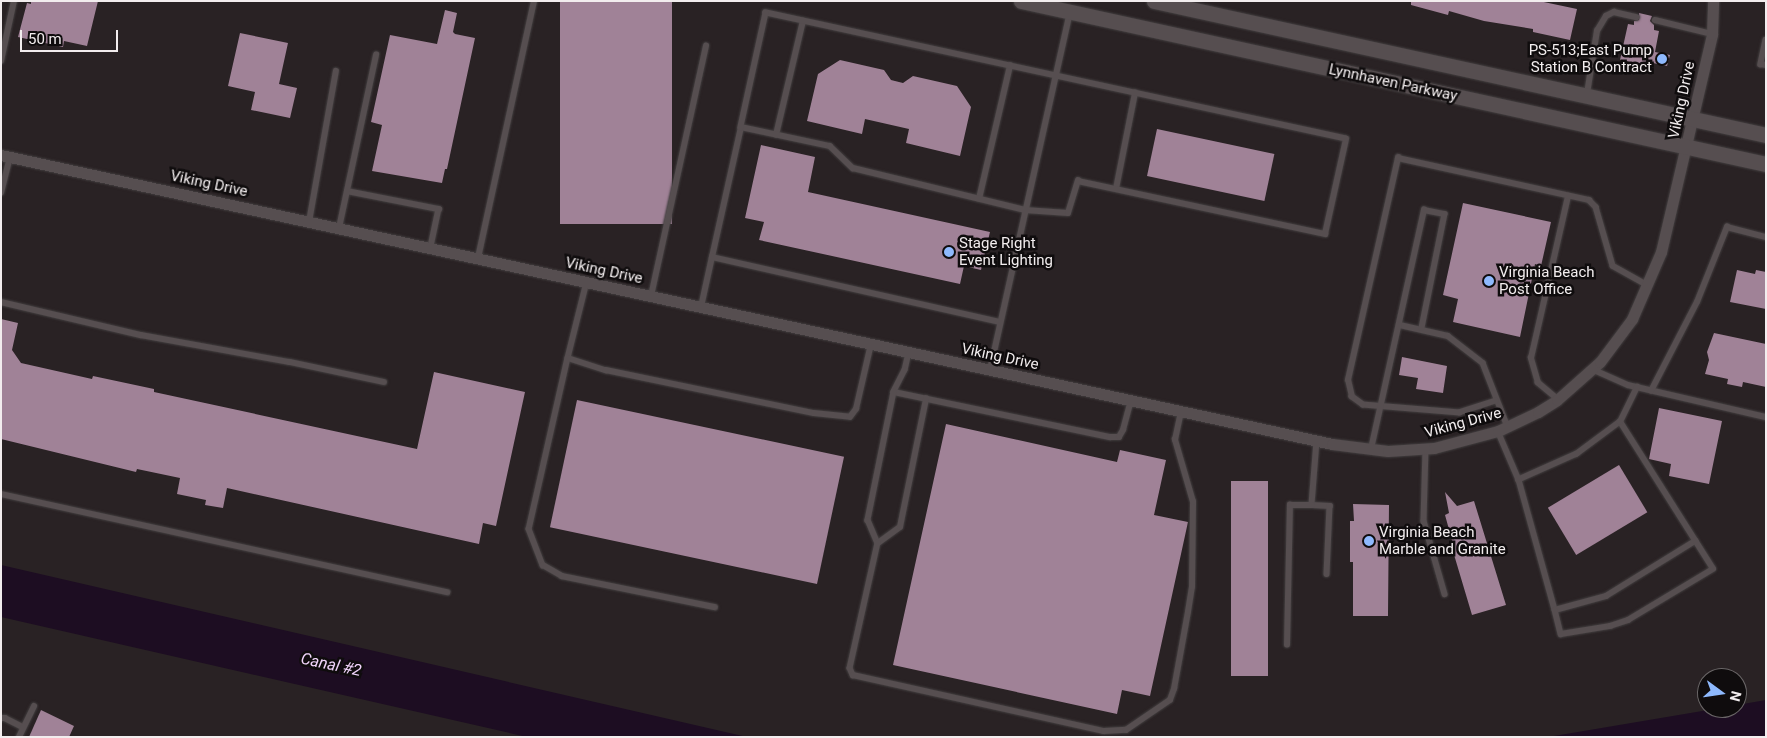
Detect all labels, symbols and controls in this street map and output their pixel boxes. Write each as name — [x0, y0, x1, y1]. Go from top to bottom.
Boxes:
scale bar — [22, 20, 120, 52]
text: 50 m — [28, 30, 62, 48]
place label: PS-513;East Pump Station B Contract — [1529, 41, 1652, 76]
marker: PS-513;East Pump Station B Contract — [1656, 53, 1668, 65]
street label: Viking Drive — [1665, 60, 1699, 140]
street label: Lynnhaven Parkway — [1327, 61, 1459, 105]
street label: Viking Drive — [169, 167, 249, 201]
place label: Stage Right Event Lighting — [959, 234, 1053, 269]
marker: Stage Right Event Lighting — [943, 246, 955, 258]
street label: Viking Drive — [564, 254, 644, 288]
place label: Virginia Beach Post Office — [1499, 263, 1595, 298]
marker: Virginia Beach Post Office — [1483, 275, 1495, 287]
street label: Viking Drive — [960, 340, 1040, 374]
street label: Viking Drive — [1423, 404, 1503, 442]
place label: Virginia Beach Marble and Granite — [1379, 523, 1506, 558]
marker: Virginia Beach Marble and Granite — [1363, 535, 1375, 547]
water label: Canal #2 — [299, 649, 363, 681]
north arrow — [1697, 668, 1747, 718]
text: N — [1727, 690, 1745, 703]

